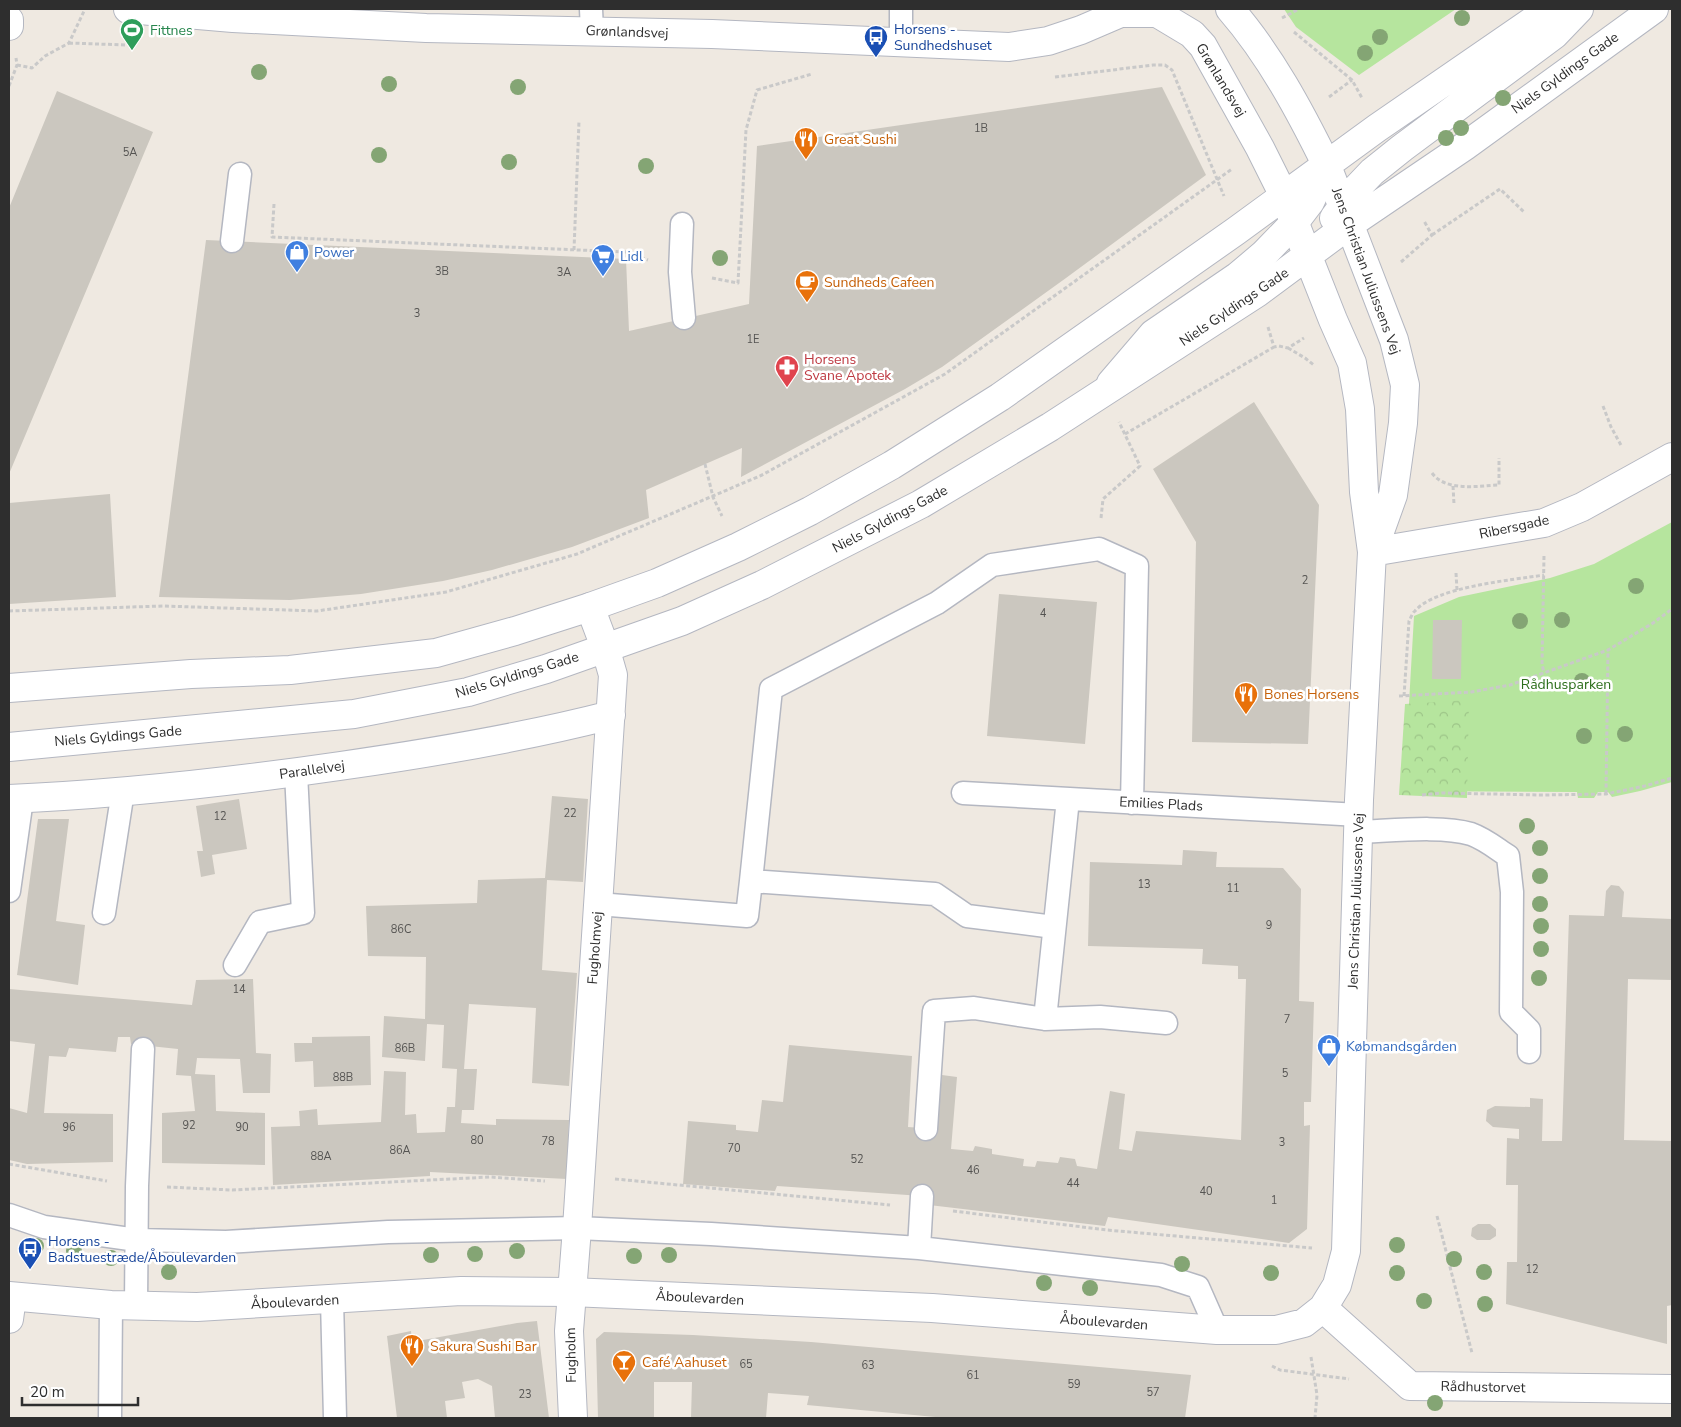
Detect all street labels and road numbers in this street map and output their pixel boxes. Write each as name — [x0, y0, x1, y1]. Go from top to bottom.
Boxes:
street label: Grønlandsvej — [585, 21, 669, 43]
street label: Niels Gyldings Gade — [1508, 28, 1622, 118]
street label: Grønlandsvej — [1191, 40, 1251, 120]
street label: Jens Christian Juliussens Vej — [1327, 184, 1405, 357]
street label: Niels Gyldings Gade — [1176, 263, 1292, 351]
street label: Niels Gyldings Gade — [829, 481, 951, 557]
street label: Ribersgade — [1477, 510, 1551, 544]
street label: Niels Gyldings Gade — [453, 647, 581, 703]
street label: Niels Gyldings Gade — [53, 721, 183, 751]
street label: Parallelvej — [278, 756, 346, 784]
street label: Emilies Plads — [1119, 792, 1204, 816]
street label: Jens Christian Juliussens Vej — [1343, 813, 1369, 990]
street label: Fugholmvej — [583, 911, 607, 985]
street label: Åboulevarden — [655, 1286, 745, 1310]
street label: Åboulevarden — [250, 1290, 340, 1314]
street label: Åboulevarden — [1059, 1309, 1149, 1335]
street label: Fugholm — [561, 1327, 581, 1383]
street label: Rådhustorvet — [1440, 1377, 1526, 1397]

